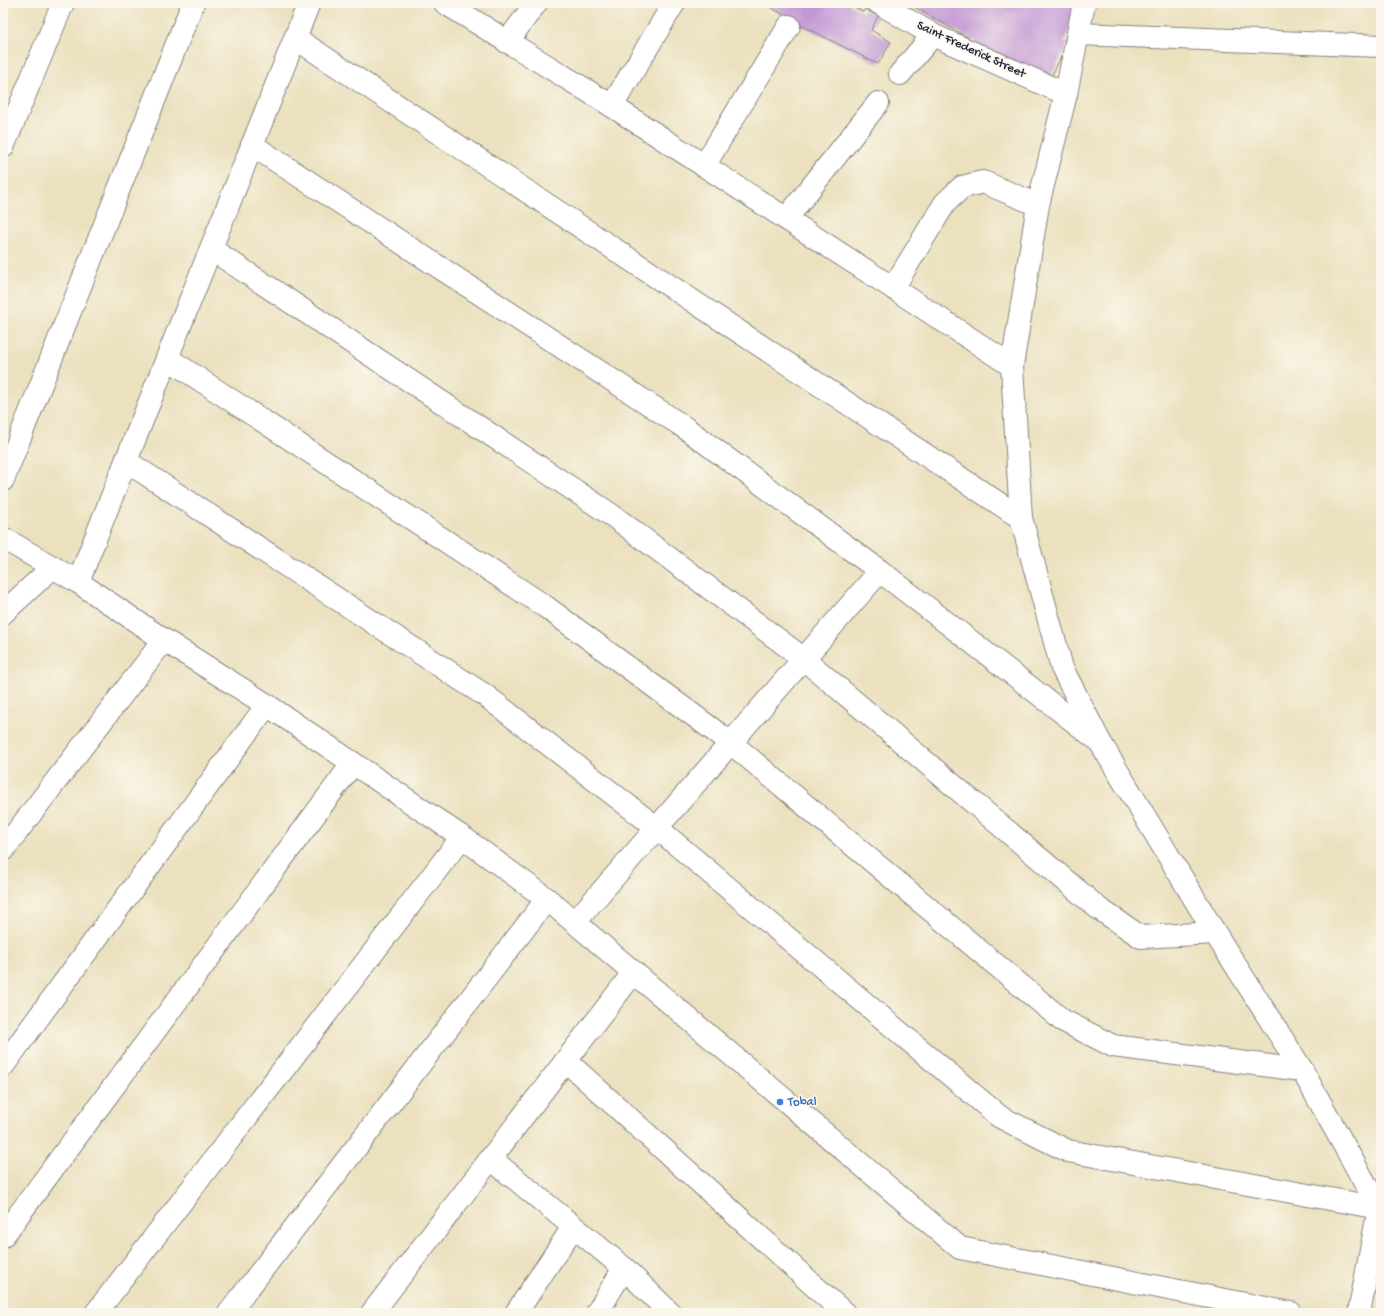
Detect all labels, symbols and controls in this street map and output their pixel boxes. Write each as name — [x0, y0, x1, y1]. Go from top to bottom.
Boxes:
street label: Saint Frederick Street — [914, 18, 1029, 83]
place label: Tobal — [787, 1095, 817, 1110]
marker: Tobal — [775, 1097, 785, 1107]

